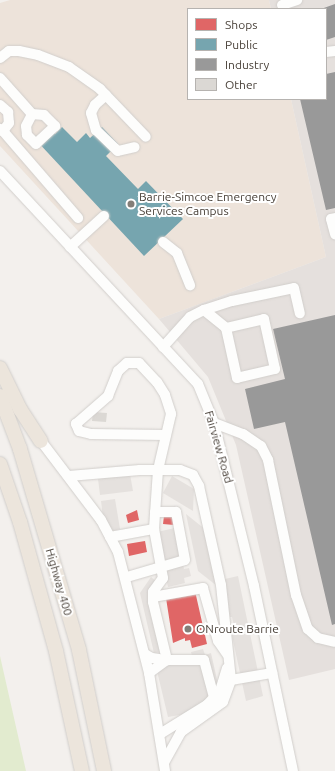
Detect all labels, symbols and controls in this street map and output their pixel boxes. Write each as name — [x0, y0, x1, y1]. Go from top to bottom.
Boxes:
legend — [187, 8, 327, 100]
text: Shops — [225, 18, 257, 31]
text: Public — [225, 38, 258, 51]
text: Industry — [225, 58, 269, 71]
text: Other — [225, 78, 257, 91]
place label: Barrie-Simcoe Emergency Services Campus — [139, 190, 277, 218]
marker: Barrie-Simcoe Emergency Services Campus — [126, 199, 136, 209]
street label: Fairview Road — [202, 409, 236, 485]
street label: Highway 400 — [43, 547, 75, 617]
place label: ONroute Barrie — [196, 622, 279, 636]
marker: ONroute Barrie — [183, 624, 193, 634]

